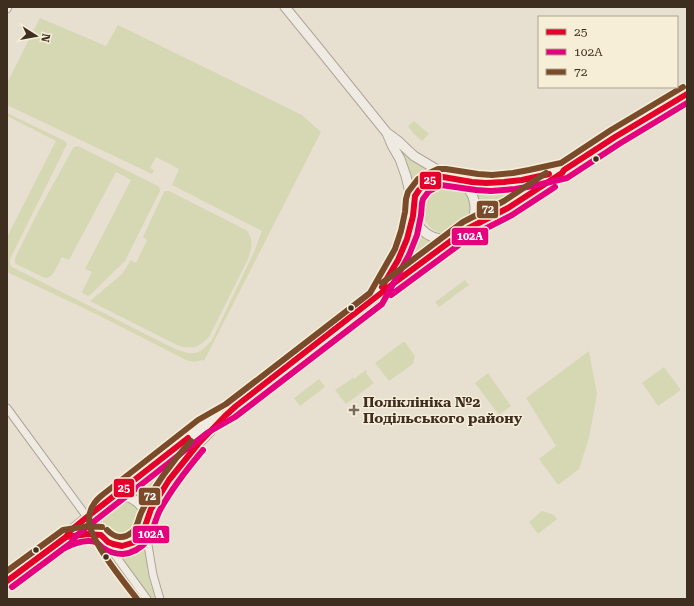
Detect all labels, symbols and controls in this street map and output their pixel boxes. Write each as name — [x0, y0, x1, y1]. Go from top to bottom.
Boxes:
north arrow — [16, 16, 56, 56]
legend — [538, 16, 678, 88]
text: 25 — [574, 25, 588, 39]
text: N — [38, 32, 53, 44]
text: 102А — [574, 45, 603, 59]
text: 72 — [574, 65, 588, 79]
unlabelled marker — [591, 154, 601, 164]
line badge: 25 — [419, 171, 442, 190]
text: 25 — [424, 174, 436, 187]
line badge: 72 — [476, 200, 499, 219]
text: 72 — [482, 203, 494, 216]
line badge: 102А — [451, 227, 489, 246]
text: 102А — [457, 230, 483, 243]
unlabelled marker — [346, 303, 356, 313]
place label: Поліклініка №2 Подільського району — [363, 394, 523, 426]
marker: Поліклініка №2 Подільського району — [348, 404, 360, 416]
line badge: 25 — [113, 478, 135, 498]
text: 25 — [118, 482, 130, 495]
line badge: 72 — [138, 487, 161, 506]
text: 72 — [144, 490, 156, 503]
line badge: 102А — [132, 525, 170, 544]
text: 102А — [138, 528, 164, 541]
unlabelled marker — [31, 545, 41, 555]
unlabelled marker — [101, 552, 111, 562]

